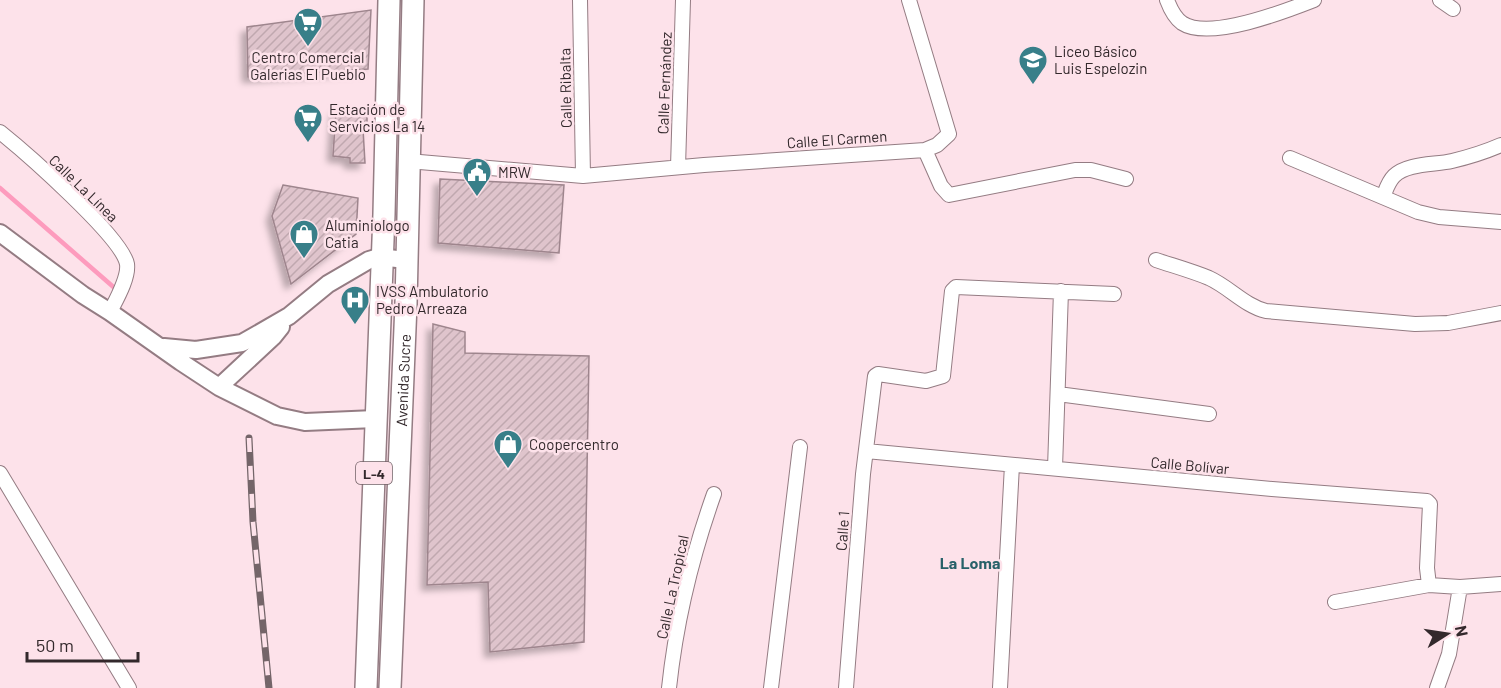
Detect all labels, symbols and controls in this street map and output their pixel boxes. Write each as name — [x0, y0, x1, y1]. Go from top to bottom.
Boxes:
supermarket icon: Centro Comercial Galerias El Pueblo — [292, 6, 324, 48]
street label: Calle Fernández — [653, 31, 675, 135]
place label: Liceo Básico Luis Espelozin — [1054, 42, 1147, 77]
school or university icon: Liceo Básico Luis Espelozin — [1017, 44, 1049, 86]
place label: Centro Comercial Galerias El Pueblo — [250, 48, 366, 83]
street label: Calle Ribalta — [555, 48, 575, 128]
place label: Estación de Servicios La 14 — [329, 100, 425, 135]
supermarket icon: Estación de Servicios La 14 — [292, 102, 324, 144]
street label: Calle El Carmen — [786, 127, 888, 151]
street label: Calle La Línea — [46, 151, 122, 225]
public building icon: MRW — [461, 156, 493, 198]
place label: MRW — [498, 163, 531, 181]
place label: Aluminiologo Catia — [325, 216, 410, 251]
shop icon: Aluminiologo Catia — [288, 218, 320, 260]
place label: IVSS Ambulatorio Pedro Arreaza — [376, 282, 489, 317]
hospital icon: IVSS Ambulatorio Pedro Arreaza — [339, 284, 371, 326]
street label: Avenida Sucre — [392, 334, 414, 427]
shop icon: Coopercentro — [492, 428, 524, 470]
place label: Coopercentro — [529, 435, 619, 453]
street label: Calle Bolívar — [1150, 453, 1231, 477]
road number: L-4 — [356, 462, 392, 484]
street label: Calle 1 — [832, 511, 852, 551]
street label: Calle La Tropical — [652, 533, 692, 641]
district label: La Loma — [940, 553, 1000, 572]
north arrow — [1417, 604, 1477, 664]
text: N — [1452, 624, 1473, 638]
scale bar — [27, 625, 138, 663]
text: 50 m — [36, 634, 74, 656]

